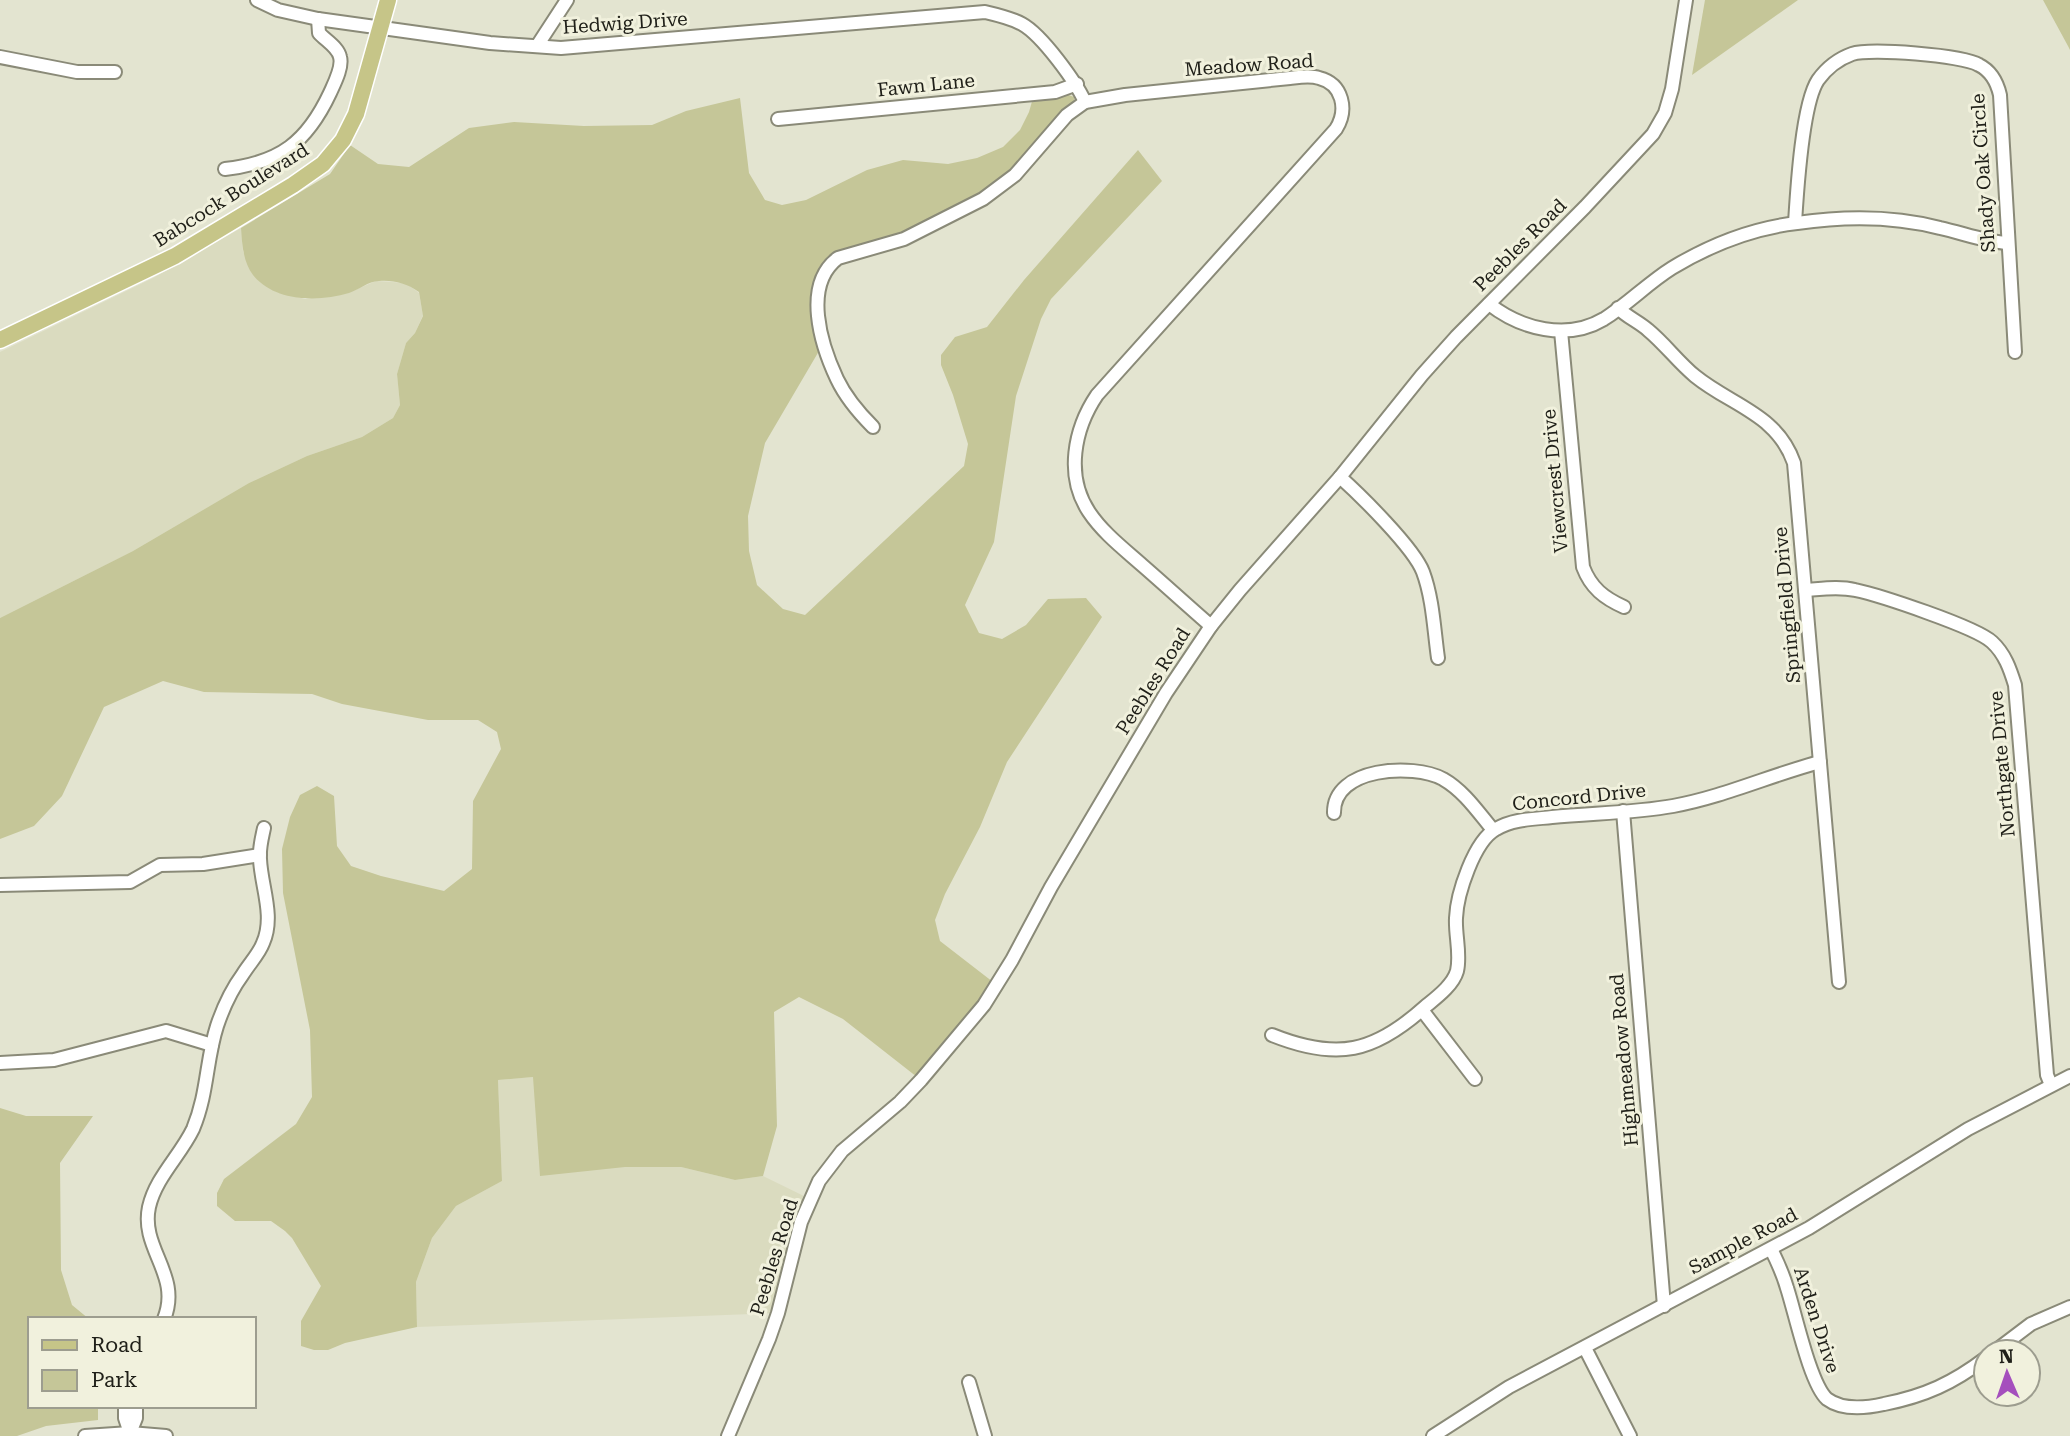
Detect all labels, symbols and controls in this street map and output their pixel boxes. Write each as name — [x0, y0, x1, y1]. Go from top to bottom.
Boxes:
street label: Hedwig Drive — [562, 7, 688, 39]
street label: Meadow Road — [1184, 49, 1314, 81]
street label: Fawn Lane — [876, 68, 976, 102]
street label: Shady Oak Circle — [1966, 93, 2000, 253]
street label: Babcock Boulevard — [149, 138, 313, 252]
street label: Peebles Road — [1469, 194, 1571, 296]
street label: Viewcrest Drive — [1537, 408, 1573, 554]
street label: Springfield Drive — [1769, 526, 1805, 684]
street label: Peebles Road — [1111, 623, 1195, 739]
street label: Northgate Drive — [1984, 690, 2020, 838]
street label: Concord Drive — [1511, 779, 1647, 815]
street label: Highmeadow Road — [1605, 973, 1643, 1147]
street label: Peebles Road — [745, 1195, 803, 1319]
street label: Sample Road — [1685, 1203, 1801, 1279]
street label: Arden Drive — [1789, 1264, 1845, 1376]
legend — [28, 1317, 256, 1408]
text: Road — [91, 1333, 143, 1357]
north arrow — [1972, 1338, 2042, 1408]
text: N — [1999, 1345, 2015, 1368]
text: Park — [91, 1368, 137, 1392]

